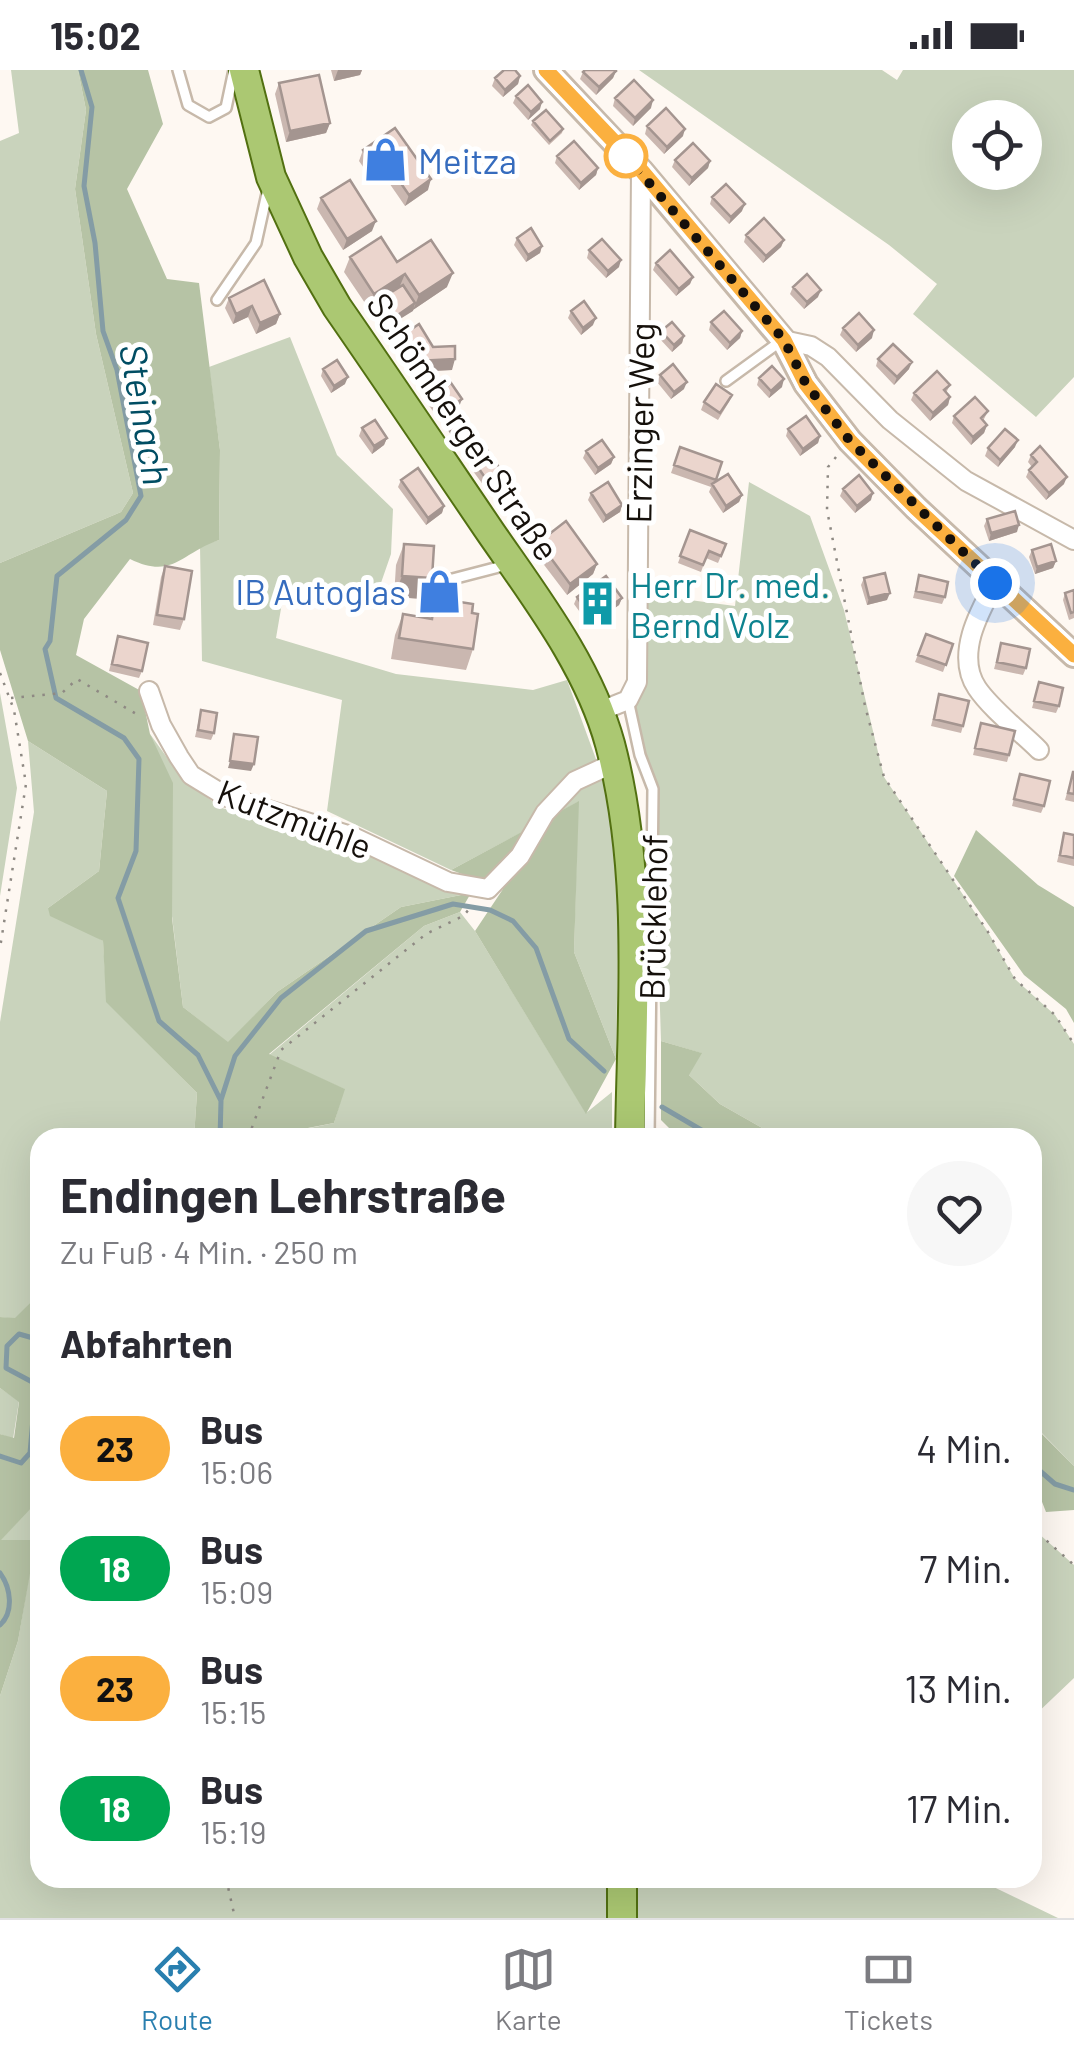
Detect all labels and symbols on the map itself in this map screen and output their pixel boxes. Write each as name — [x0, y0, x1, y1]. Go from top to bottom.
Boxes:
unlabelled marker — [605, 135, 647, 177]
shop icon: Meitza — [361, 136, 409, 184]
place label: Meitza — [418, 139, 517, 181]
street label: Schömberger Straße — [359, 284, 569, 568]
street label: Erzinger Weg — [616, 322, 662, 524]
water label: Steinach — [111, 340, 181, 488]
your location — [970, 558, 1020, 608]
place label: Herr Dr. med. Bernd Volz — [630, 563, 830, 645]
shop icon: IB Autoglas — [415, 567, 463, 615]
place label: IB Autoglas — [235, 570, 406, 612]
building icon: Herr Dr. med. Bernd Volz — [573, 580, 621, 628]
street label: Kutzmühle — [212, 769, 378, 867]
street label: Brücklehof — [630, 834, 674, 1000]

